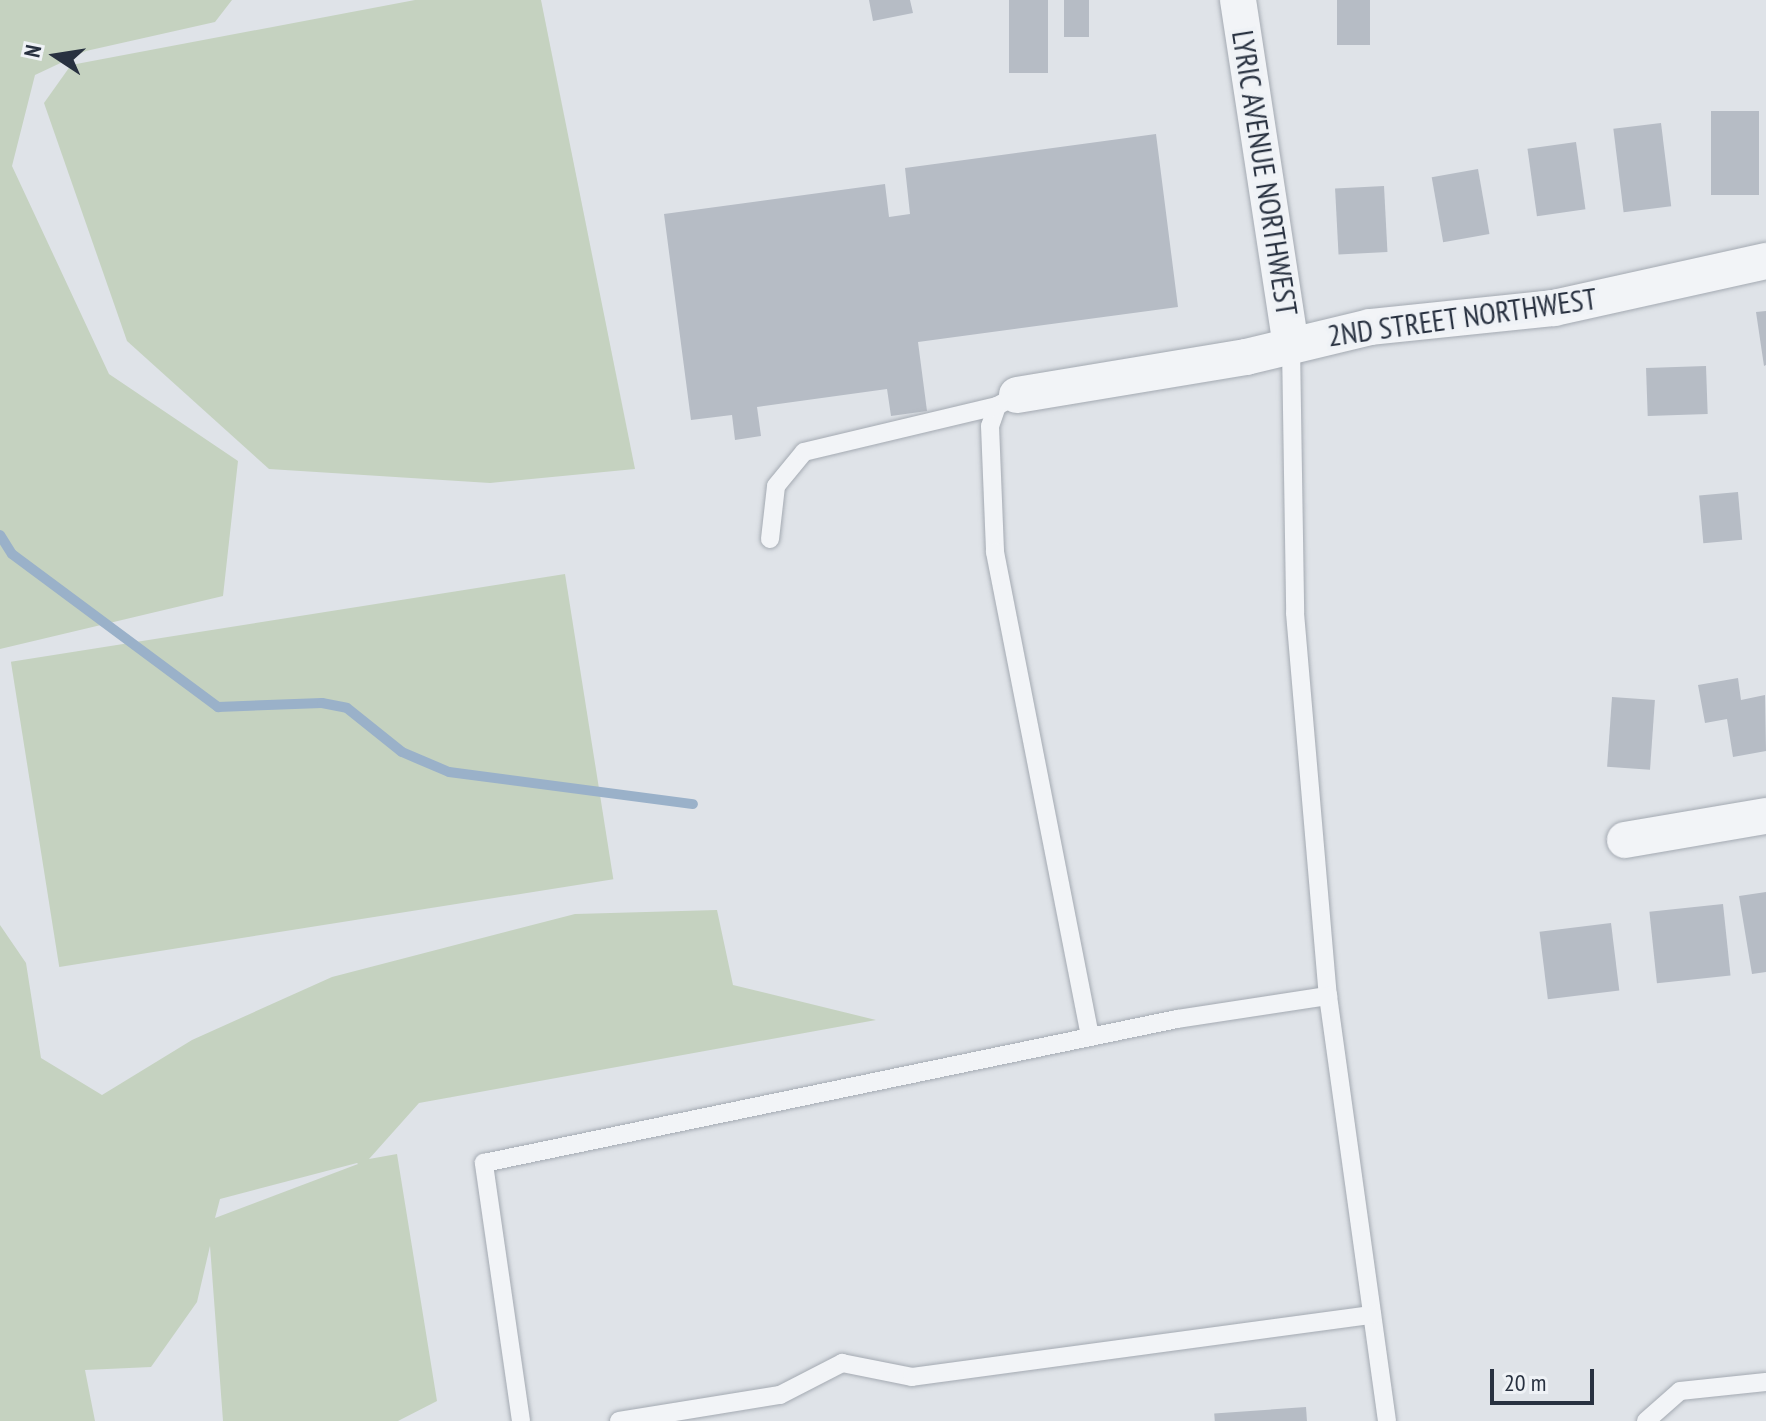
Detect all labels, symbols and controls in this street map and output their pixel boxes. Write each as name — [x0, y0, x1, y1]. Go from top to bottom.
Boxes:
north arrow — [16, 16, 96, 96]
street label: LYRIC AVENUE NORTHWEST — [1225, 27, 1305, 319]
text: N — [18, 42, 47, 60]
street label: 2ND STREET NORTHWEST — [1325, 280, 1599, 354]
scale bar — [1494, 1353, 1598, 1403]
text: 20 m — [1504, 1367, 1546, 1398]

